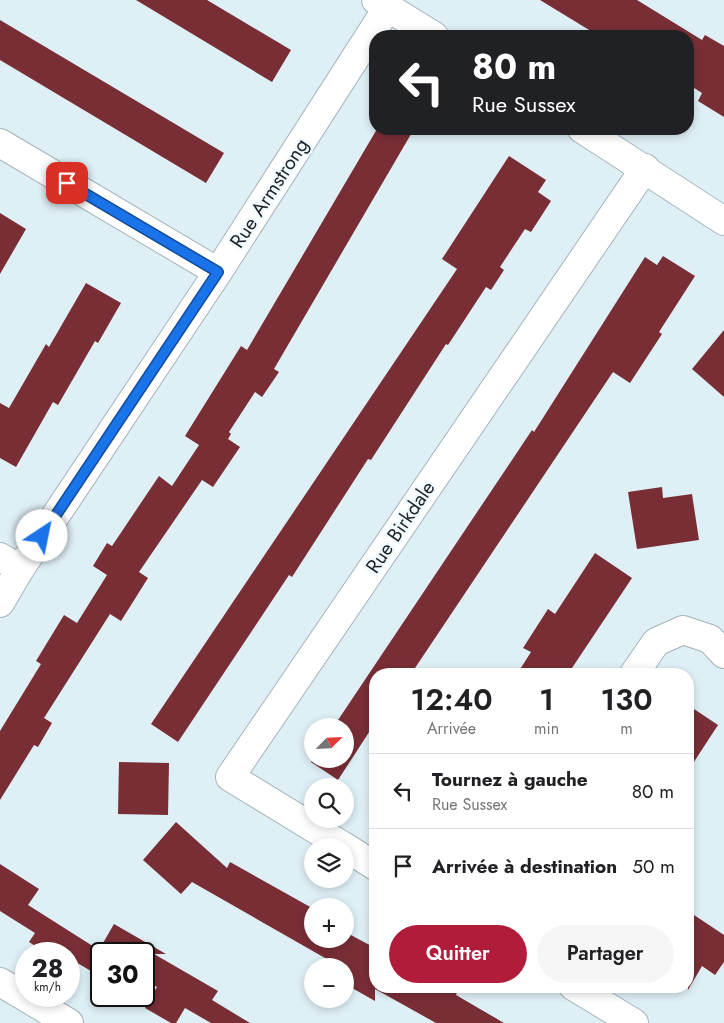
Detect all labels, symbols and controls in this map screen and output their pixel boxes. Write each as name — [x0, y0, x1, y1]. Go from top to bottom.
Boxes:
text: 80 m — [472, 42, 556, 92]
icon: left — [389, 50, 454, 115]
text: Rue Sussex — [472, 88, 575, 120]
street label: Rue Armstrong — [223, 133, 316, 254]
pin — [46, 162, 88, 204]
icon: arrive — [53, 169, 81, 197]
street label: Rue Birkdale — [359, 475, 442, 579]
position arrow — [15, 509, 67, 561]
text: 12:40 — [410, 678, 493, 721]
text: 1 — [539, 678, 554, 721]
text: 130 — [601, 678, 653, 721]
text: Arrivée — [427, 717, 476, 740]
text: min — [534, 717, 559, 740]
text: m — [620, 717, 633, 740]
north arrow — [304, 718, 354, 768]
map controls — [304, 718, 354, 1008]
text: Tournez à gauche — [432, 766, 588, 793]
icon: left — [389, 777, 417, 805]
button: search — [304, 778, 354, 828]
text: 80 m — [632, 778, 674, 805]
text: Rue Sussex — [432, 793, 507, 816]
button: layers — [304, 838, 354, 888]
icon: arrive — [389, 852, 417, 880]
text: Arrivée à destination — [432, 853, 617, 880]
text: 50 m — [632, 853, 675, 880]
button: + — [304, 898, 354, 948]
button: Quitter — [389, 925, 527, 983]
button: Partager — [537, 925, 674, 983]
speed limit sign: 30 — [90, 942, 155, 1007]
text: 28 — [31, 950, 64, 986]
button: − — [304, 958, 354, 1008]
text: km/h — [34, 978, 61, 996]

